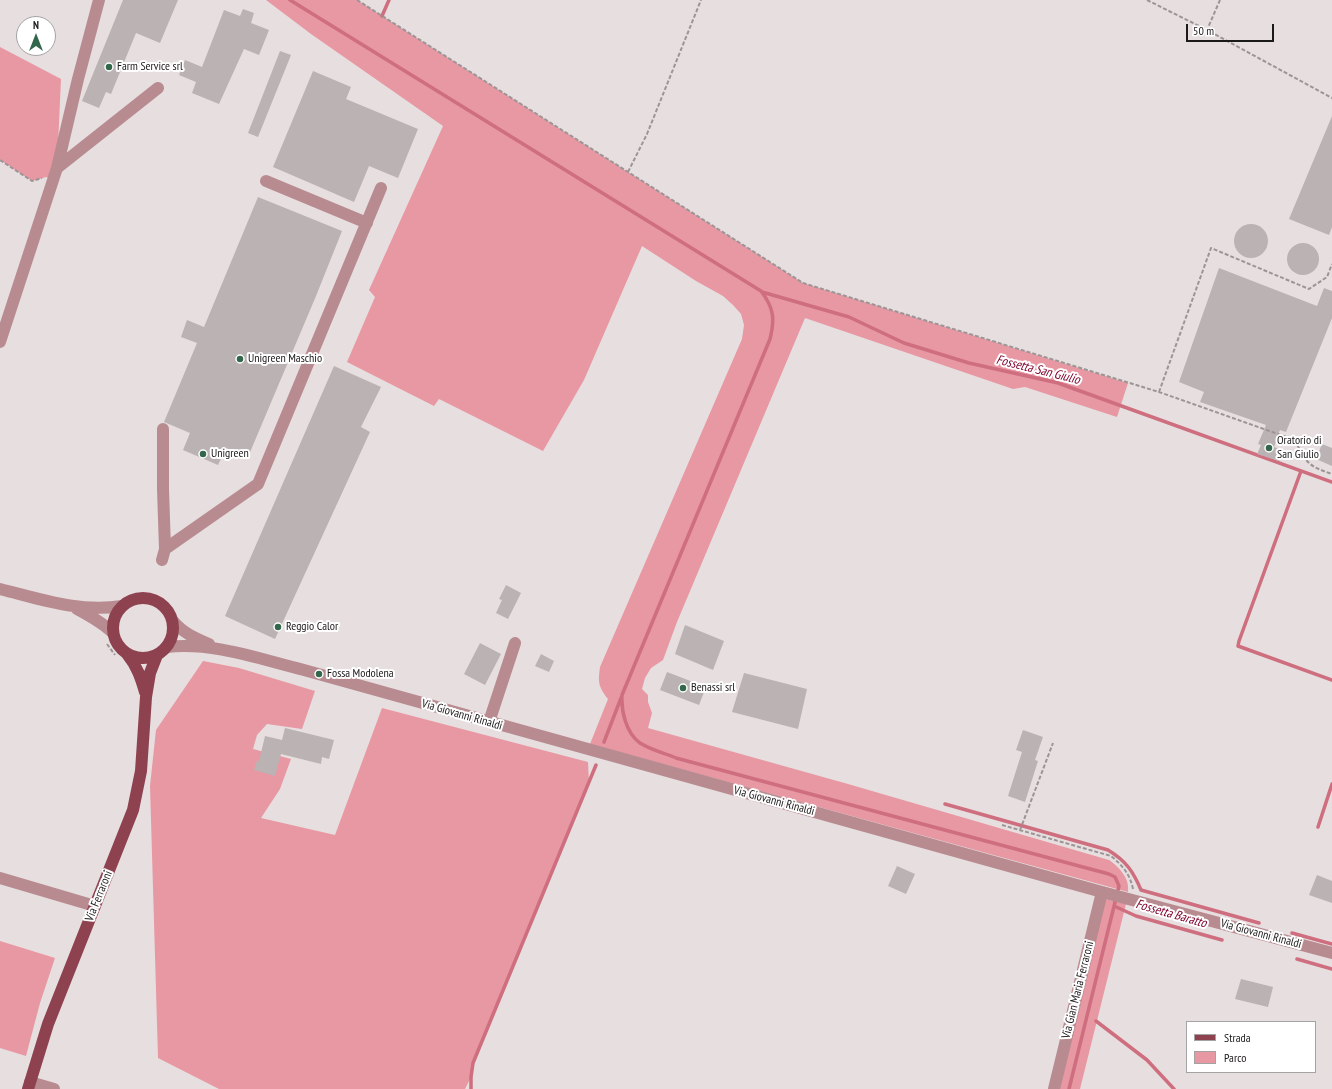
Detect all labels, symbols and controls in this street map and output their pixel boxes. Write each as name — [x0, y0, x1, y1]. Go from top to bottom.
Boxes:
north arrow — [16, 16, 56, 56]
scale bar — [1188, 16, 1276, 42]
text: N — [33, 18, 39, 32]
text: 50 m — [1193, 23, 1214, 38]
place label: Farm Service srl — [117, 60, 183, 74]
marker: Farm Service srl — [104, 62, 114, 72]
place label: Unigreen Maschio — [248, 352, 322, 366]
water label: Fossetta San Giulio — [994, 352, 1082, 388]
marker: Unigreen Maschio — [235, 354, 245, 364]
place label: Oratorio di San Giulio — [1277, 434, 1321, 462]
marker: Oratorio di San Giulio — [1264, 443, 1274, 453]
place label: Unigreen — [211, 447, 249, 461]
marker: Unigreen — [198, 449, 208, 459]
place label: Reggio Calor — [286, 620, 338, 634]
marker: Reggio Calor — [273, 622, 283, 632]
place label: Fossa Modolena — [327, 667, 394, 681]
marker: Fossa Modolena — [314, 669, 324, 679]
place label: Benassi srl — [691, 681, 735, 695]
marker: Benassi srl — [678, 683, 688, 693]
street label: Via Giovanni Rinaldi — [420, 697, 504, 733]
street label: Via Giovanni Rinaldi — [732, 783, 816, 819]
street label: Via Ferraroni — [82, 869, 116, 923]
water label: Fossetta Baratto — [1134, 896, 1208, 932]
street label: Via Giovanni Rinaldi — [1219, 916, 1303, 952]
street label: Via Gian Maria Ferraroni — [1059, 940, 1097, 1040]
legend — [1186, 1021, 1316, 1073]
text: Strada — [1224, 1030, 1251, 1045]
text: Parco — [1224, 1050, 1246, 1065]

